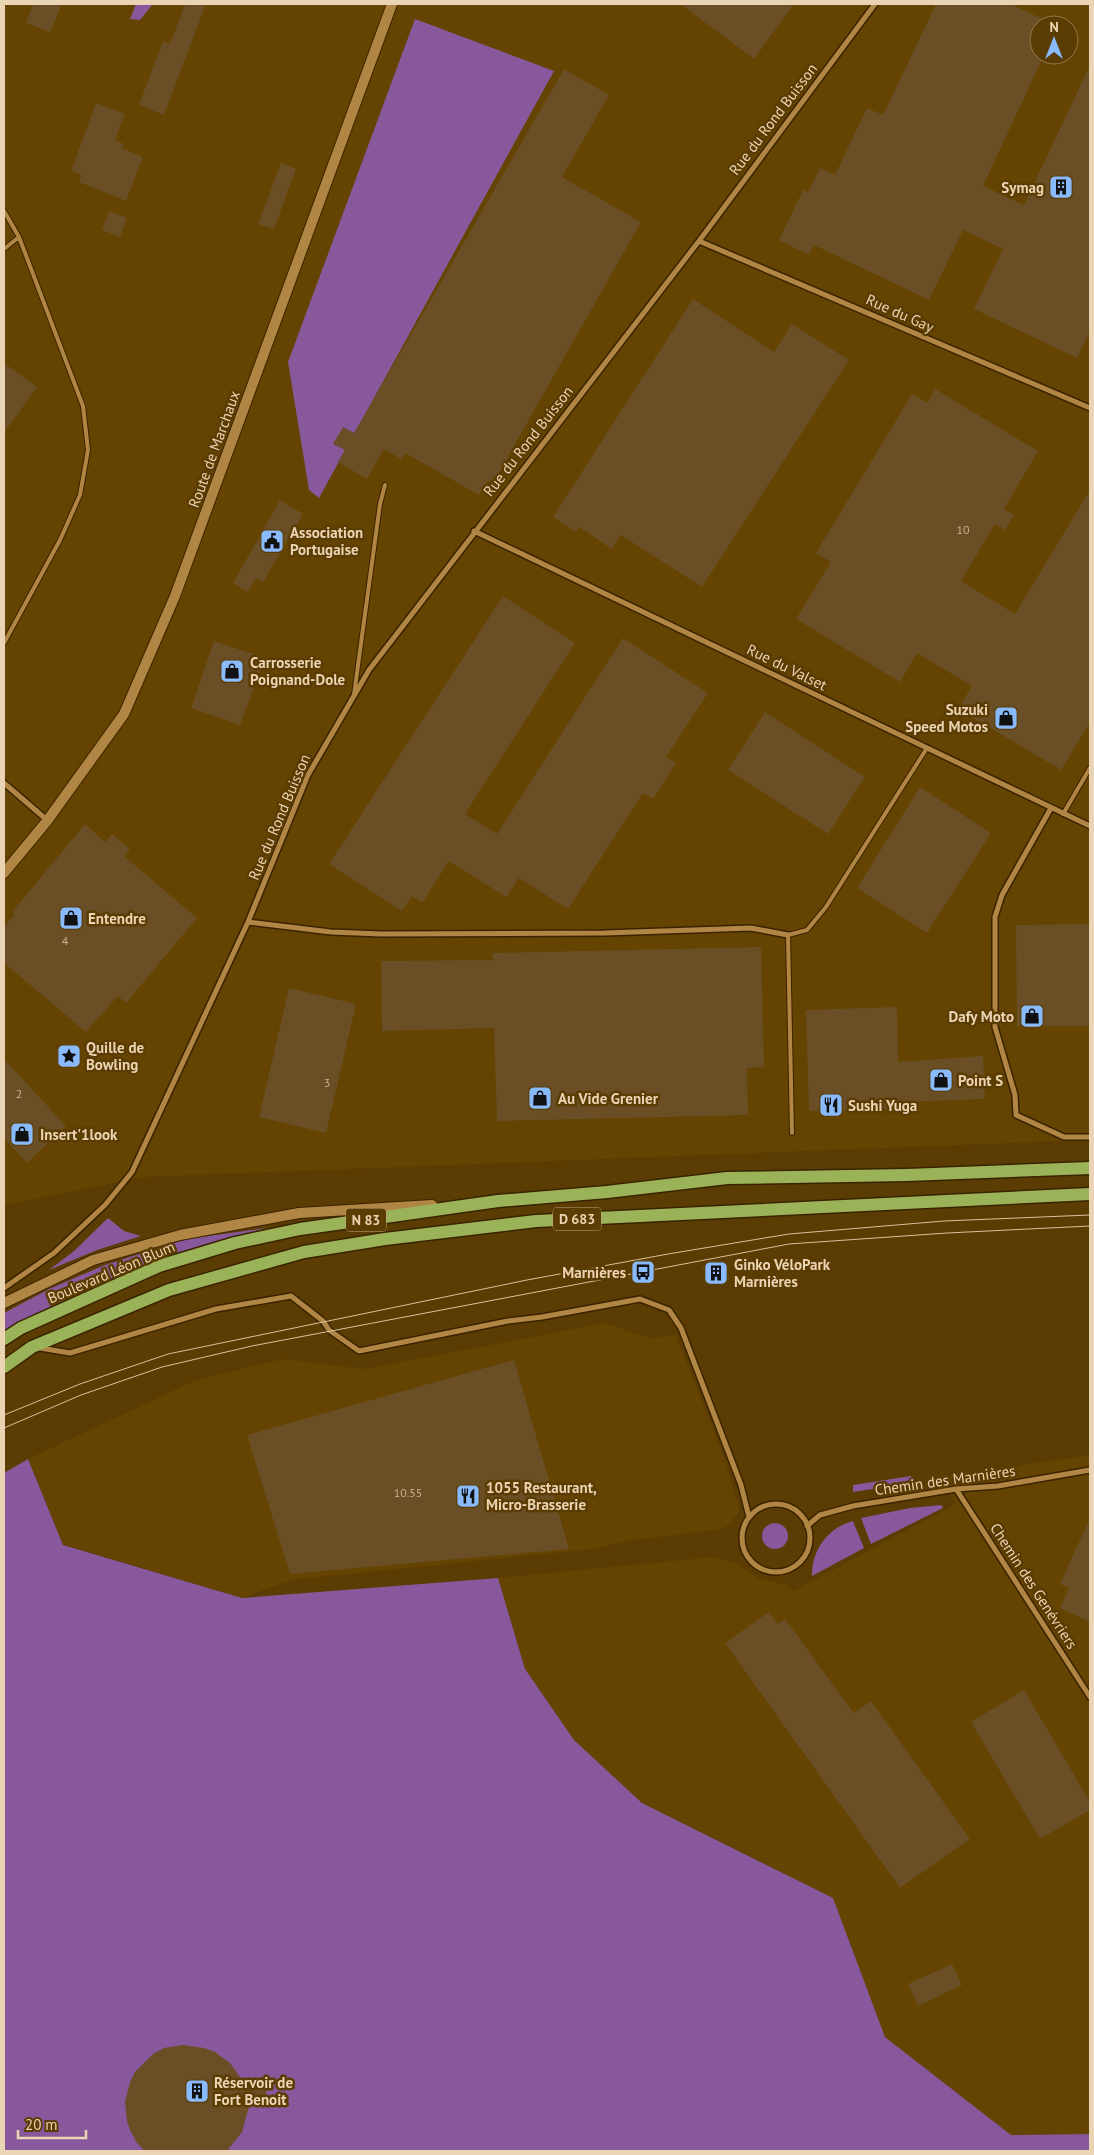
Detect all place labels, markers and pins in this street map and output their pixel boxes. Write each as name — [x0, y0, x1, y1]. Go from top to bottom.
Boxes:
building icon: Symag — [1048, 174, 1074, 200]
place label: Symag — [1001, 178, 1044, 197]
place label: Association Portugaise — [290, 523, 363, 559]
public building icon: Association Portugaise — [259, 528, 285, 554]
place label: Carrosserie Poignand-Dole — [250, 653, 346, 689]
shop icon: Carrosserie Poignand-Dole — [219, 658, 245, 684]
place label: Suzuki Speed Motos — [905, 700, 988, 736]
shop icon: Suzuki Speed Motos — [993, 705, 1019, 731]
shop icon: Entendre — [58, 905, 84, 931]
place label: Entendre — [88, 909, 146, 928]
shop icon: Dafy Moto — [1019, 1003, 1045, 1029]
place label: Dafy Moto — [949, 1007, 1014, 1026]
place label: Quille de Bowling — [86, 1038, 144, 1074]
place icon: Quille de Bowling — [56, 1043, 82, 1069]
shop icon: Point S — [928, 1067, 954, 1093]
place label: Point S — [958, 1071, 1003, 1090]
shop icon: Au Vide Grenier — [527, 1085, 553, 1111]
place label: Au Vide Grenier — [558, 1089, 659, 1108]
restaurant icon: Sushi Yuga — [818, 1092, 844, 1118]
place label: Sushi Yuga — [848, 1096, 917, 1115]
shop icon: Insert'1look — [9, 1121, 35, 1147]
place label: Insert'1look — [40, 1125, 118, 1144]
place label: Ginko VéloPark Marnières — [734, 1255, 831, 1291]
bus stop icon: Marnières — [630, 1259, 656, 1285]
building icon: Ginko VéloPark Marnières — [703, 1260, 729, 1286]
place label: Marnières — [562, 1263, 626, 1282]
place label: 1055 Restaurant, Micro-Brasserie — [486, 1478, 597, 1514]
restaurant icon: 1055 Restaurant, Micro-Brasserie — [455, 1483, 481, 1509]
place label: Réservoir de Fort Benoit — [214, 2073, 293, 2109]
building icon: Réservoir de Fort Benoit — [184, 2078, 210, 2104]

